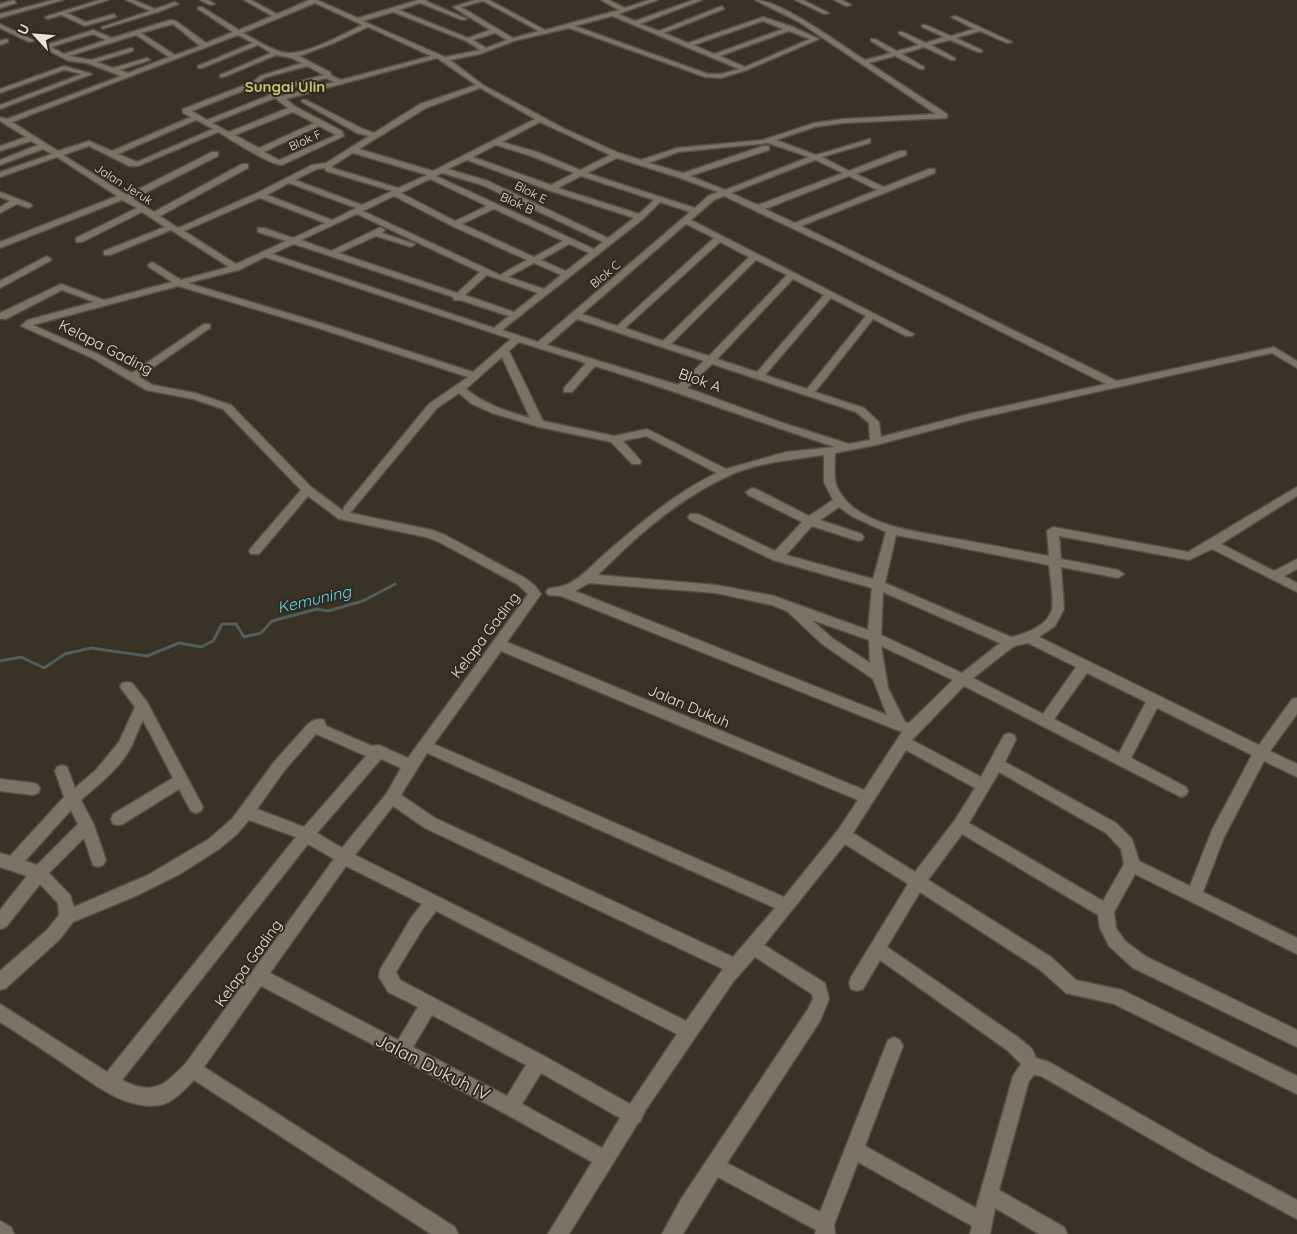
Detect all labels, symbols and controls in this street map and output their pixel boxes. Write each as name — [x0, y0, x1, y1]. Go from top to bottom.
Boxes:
north arrow — [10, 10, 60, 60]
text: U — [13, 21, 34, 38]
district label: Sungai Ulin — [245, 77, 325, 96]
street label: Blok F — [286, 126, 324, 154]
street label: Jalan Jeruk — [92, 160, 156, 208]
street label: Blok E — [512, 178, 550, 207]
street label: Blok B — [498, 189, 536, 217]
street label: Blok C — [587, 257, 623, 291]
street label: Kelapa Gading — [56, 315, 156, 379]
street label: Blok A — [676, 364, 724, 397]
water label: Kemuning — [275, 581, 354, 617]
street label: Kelapa Gading — [446, 588, 524, 682]
street label: Jalan Dukuh — [645, 680, 733, 732]
street label: Kelapa Gading — [210, 916, 286, 1010]
street label: Jalan Dukuh IV — [372, 1028, 494, 1106]

